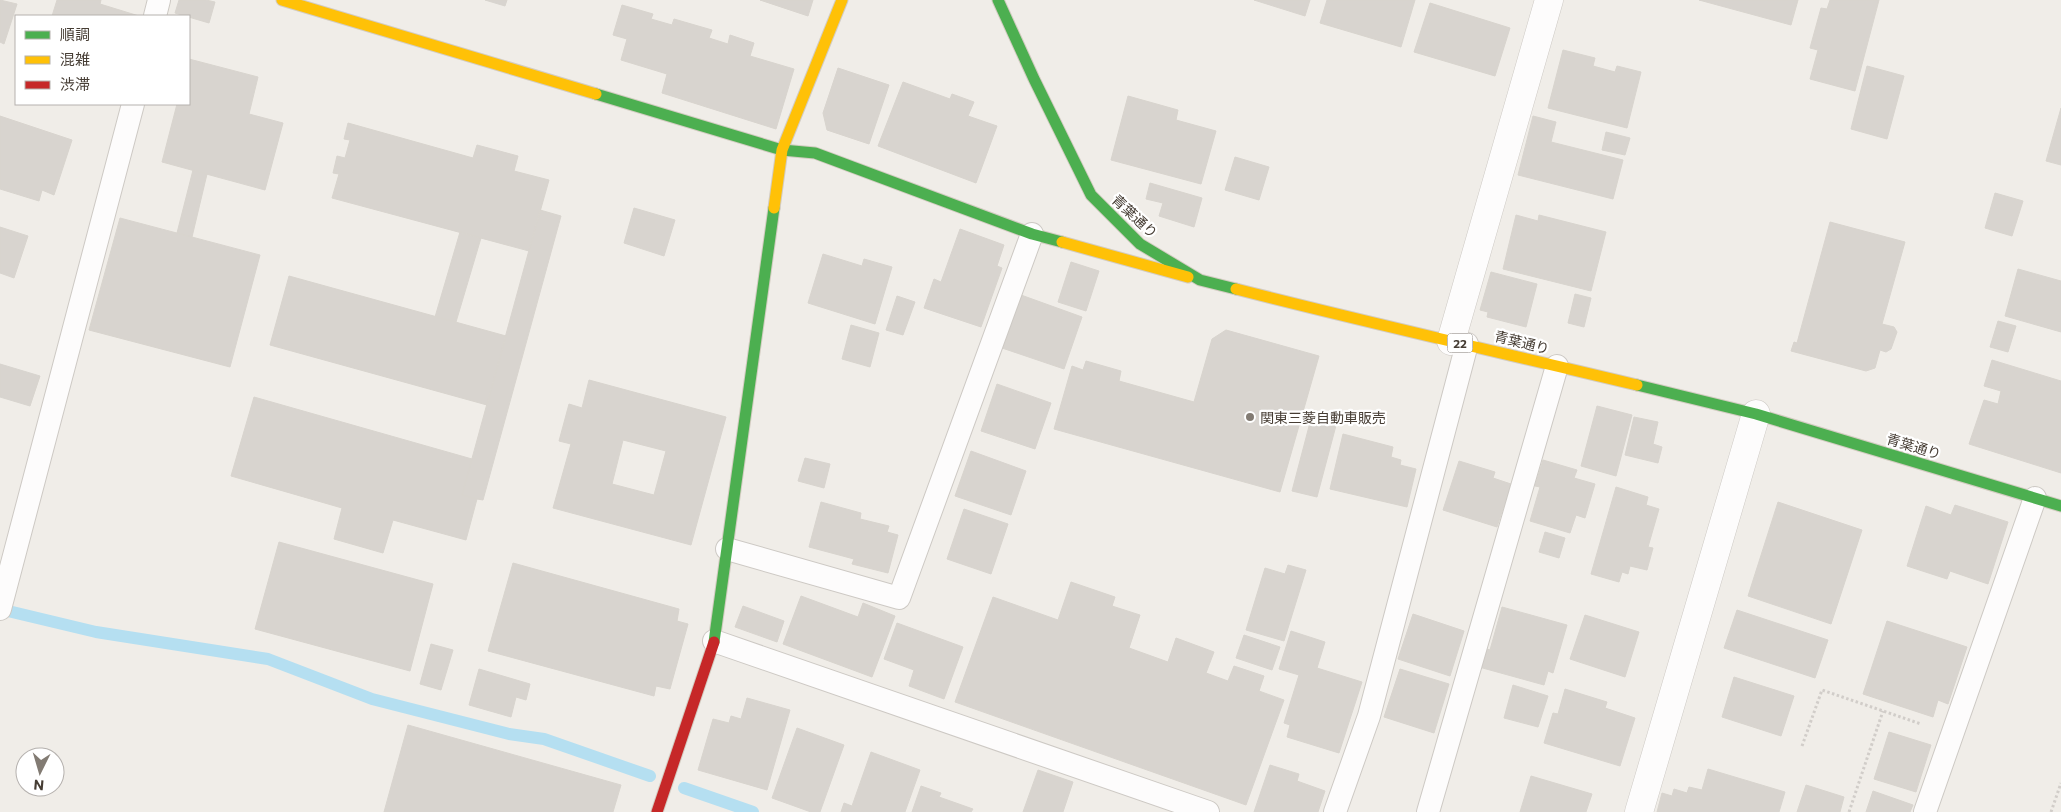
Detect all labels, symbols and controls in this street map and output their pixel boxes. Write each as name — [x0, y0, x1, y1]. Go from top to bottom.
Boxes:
legend — [15, 15, 190, 105]
text: 順調 — [60, 25, 90, 43]
text: 混雑 — [60, 50, 90, 68]
text: 渋滞 — [60, 75, 90, 93]
street label: 青葉通り — [1109, 191, 1161, 241]
street label: 青葉通り — [1493, 327, 1551, 357]
road number: 22 — [1448, 333, 1472, 352]
place label: 関東三菱自動車販売 — [1260, 409, 1386, 426]
marker: 関東三菱自動車販売 — [1244, 411, 1256, 423]
street label: 青葉通り — [1885, 430, 1943, 462]
north arrow — [15, 747, 65, 797]
text: N — [33, 777, 45, 794]

